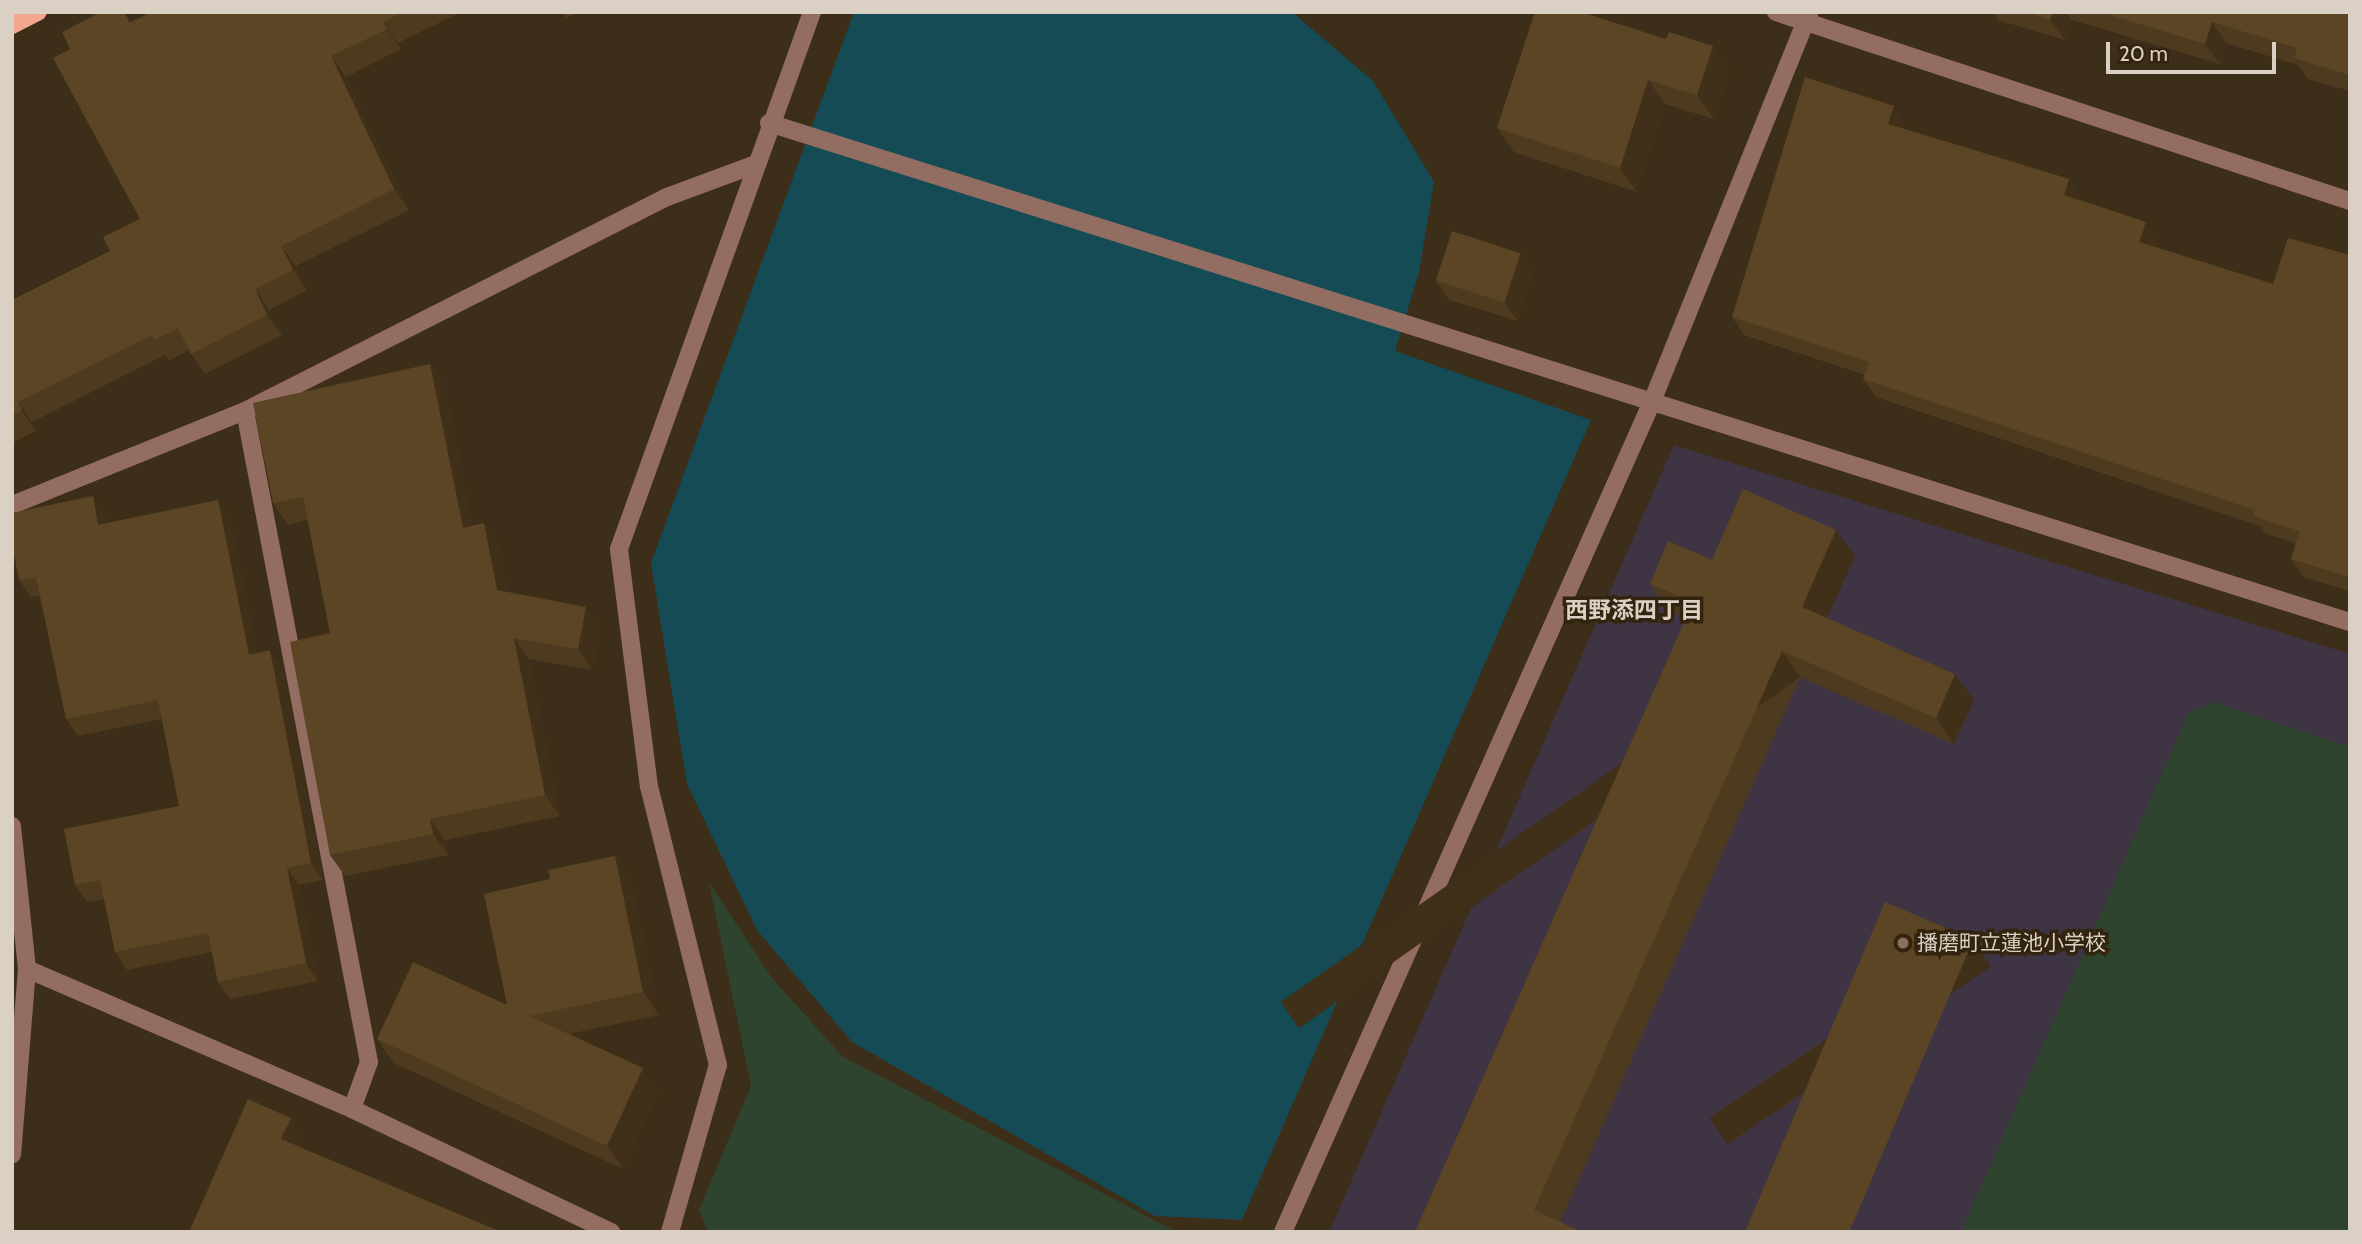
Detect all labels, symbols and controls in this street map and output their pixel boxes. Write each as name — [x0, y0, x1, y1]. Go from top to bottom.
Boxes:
scale bar — [2110, 28, 2280, 72]
text: 20 m — [2119, 41, 2168, 66]
district label: 西野添四丁目 — [1565, 596, 1703, 624]
place label: 播磨町立蓮池小学校 — [1917, 930, 2106, 956]
marker: 播磨町立蓮池小学校 — [1895, 935, 1911, 951]

